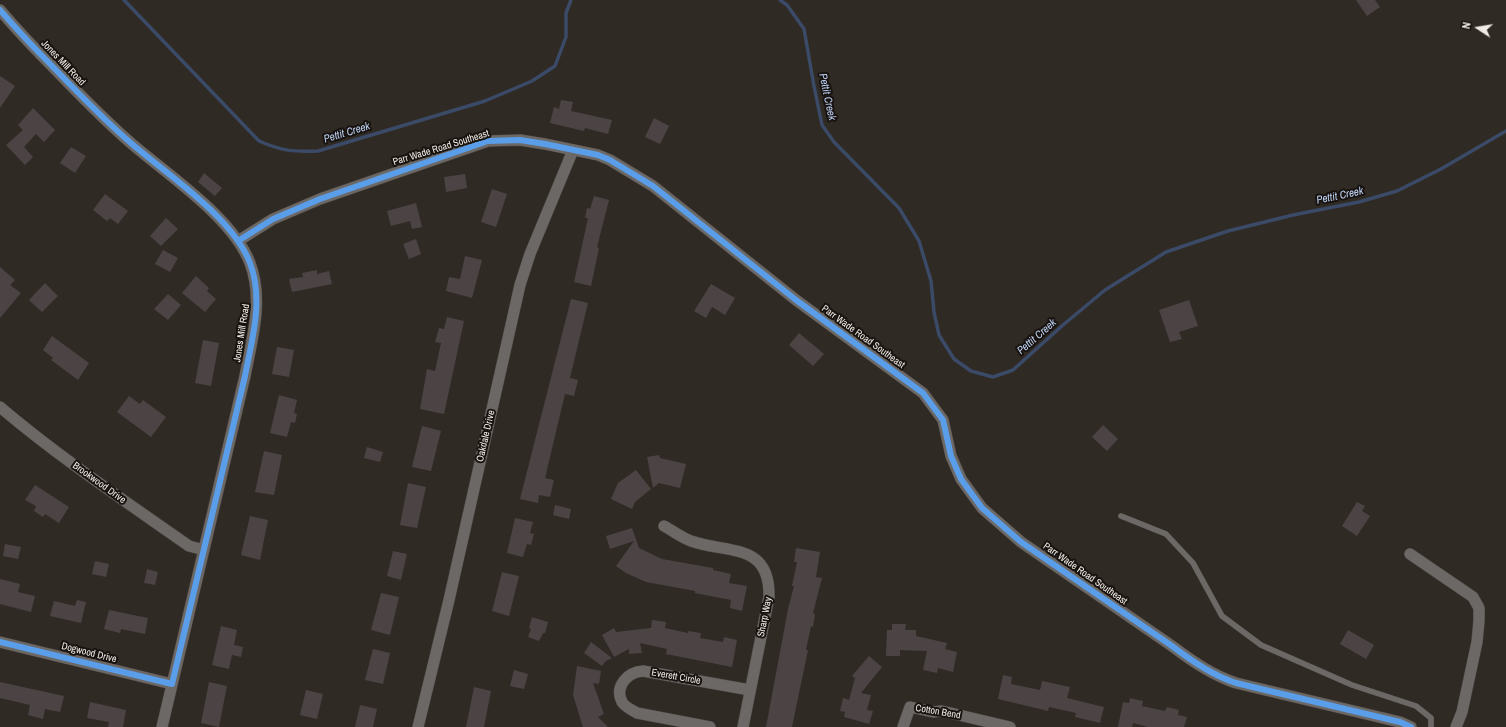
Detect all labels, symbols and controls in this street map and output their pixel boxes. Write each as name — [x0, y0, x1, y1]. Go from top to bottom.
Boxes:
north arrow — [1458, 8, 1498, 48]
text: N — [1459, 21, 1474, 30]
street label: Jones Mill Road — [38, 38, 88, 88]
water label: Pettit Creek — [816, 72, 838, 122]
water label: Pettit Creek — [322, 120, 372, 146]
street label: Parr Wade Road Southeast — [391, 128, 491, 168]
water label: Pettit Creek — [1315, 185, 1365, 207]
street label: Jones Mill Road — [231, 303, 253, 363]
street label: Parr Wade Road Southeast — [819, 303, 907, 371]
water label: Pettit Creek — [1015, 316, 1059, 358]
street label: Oakdale Drive — [474, 409, 498, 463]
street label: Brookwood Drive — [70, 460, 128, 506]
street label: Parr Wade Road Southeast — [1041, 540, 1129, 608]
street label: Sharp Way — [755, 596, 775, 638]
street label: Dogwood Drive — [60, 640, 118, 666]
street label: Everett Circle — [651, 667, 701, 687]
street label: Cotton Bend — [915, 702, 961, 722]

